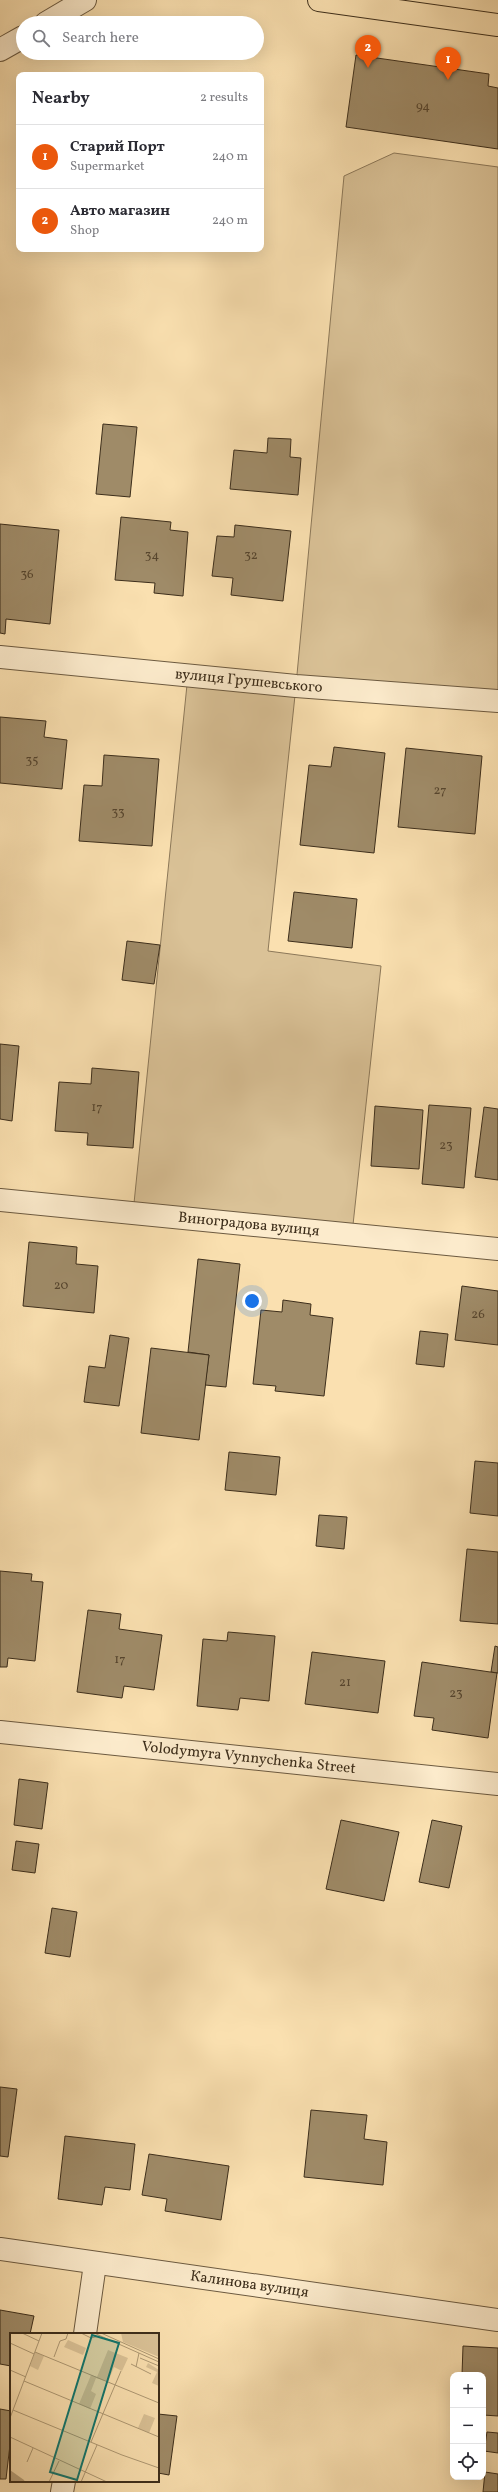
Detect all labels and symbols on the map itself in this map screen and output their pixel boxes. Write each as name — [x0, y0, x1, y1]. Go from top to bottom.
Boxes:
pin: 2 — [355, 35, 381, 68]
pin: 1 — [435, 47, 461, 80]
house number: 94 — [416, 98, 430, 116]
house number: 34 — [145, 547, 159, 565]
house number: 32 — [244, 547, 258, 565]
house number: 36 — [20, 566, 34, 584]
street label: вулиця Грушевського — [174, 664, 323, 698]
house number: 35 — [26, 752, 38, 770]
house number: 27 — [434, 782, 446, 800]
house number: 33 — [111, 804, 125, 822]
house number: 17 — [91, 1099, 103, 1117]
house number: 23 — [439, 1137, 453, 1155]
street label: Виноградова вулиця — [177, 1207, 321, 1242]
house number: 20 — [54, 1277, 69, 1295]
your location — [242, 1291, 262, 1311]
house number: 26 — [471, 1306, 485, 1324]
house number: 17 — [114, 1651, 126, 1669]
house number: 21 — [339, 1674, 351, 1692]
house number: 23 — [449, 1685, 463, 1703]
street label: Volodymyra Vynnychenka Street — [141, 1736, 357, 1780]
street label: Калинова вулиця — [189, 2266, 310, 2303]
inset map — [10, 2333, 159, 2482]

